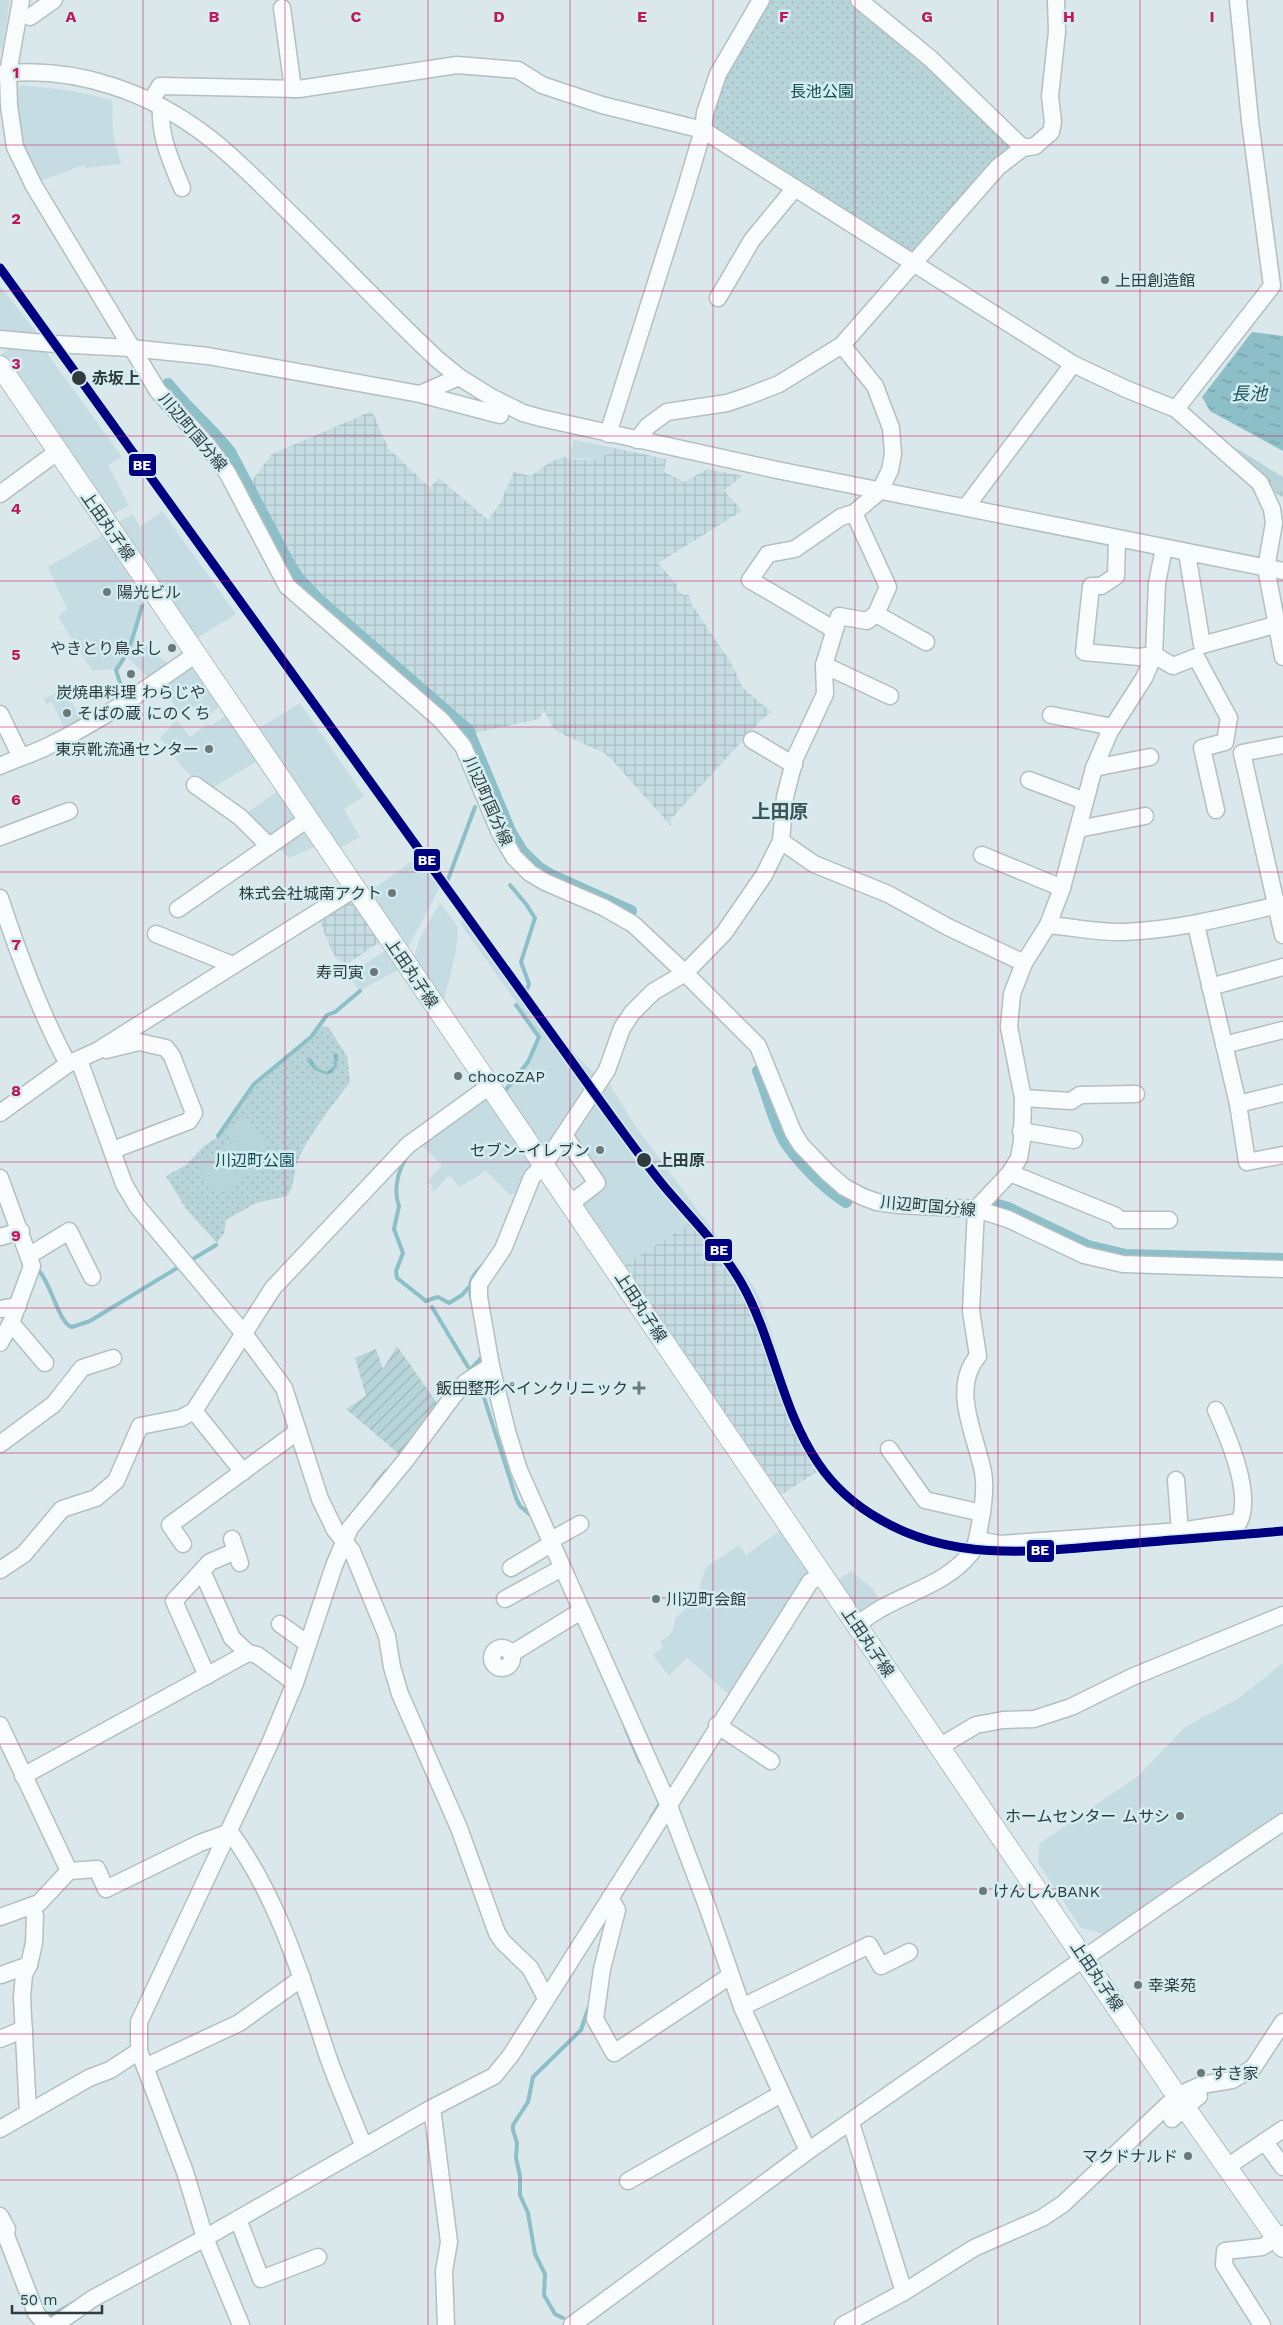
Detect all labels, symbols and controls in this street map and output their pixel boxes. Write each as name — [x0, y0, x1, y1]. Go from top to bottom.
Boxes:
text: A — [66, 7, 77, 26]
text: B — [209, 7, 220, 26]
text: C — [351, 7, 362, 26]
text: D — [493, 7, 505, 26]
text: E — [637, 7, 647, 26]
text: F — [779, 7, 789, 26]
text: G — [921, 7, 933, 26]
text: H — [1063, 7, 1075, 26]
text: I — [1209, 7, 1215, 26]
text: 1 — [13, 63, 19, 82]
park label: 長池公園 — [790, 82, 854, 101]
text: 2 — [11, 209, 21, 228]
place label: 上田創造館 — [1115, 271, 1195, 290]
marker: 上田創造館 — [1099, 274, 1111, 286]
text: 3 — [11, 354, 21, 373]
marker: 赤坂上 — [70, 369, 88, 387]
place label: 赤坂上 — [92, 369, 140, 388]
water label: 長池 — [1231, 383, 1269, 404]
street label: 川辺町国分線 — [155, 389, 231, 475]
line badge: BE — [128, 453, 157, 477]
text: BE — [133, 457, 151, 473]
street label: 上田丸子線 — [77, 488, 139, 564]
text: 4 — [11, 499, 21, 518]
place label: 陽光ビル — [117, 583, 181, 602]
marker: 陽光ビル — [101, 586, 113, 598]
place label: やきとり鳥よし — [50, 639, 162, 658]
marker: やきとり鳥よし — [166, 642, 178, 654]
text: 5 — [11, 645, 21, 664]
marker: 炭焼串料理 わらじや — [125, 668, 137, 680]
place label: 炭焼串料理 わらじや — [56, 683, 206, 702]
place label: そばの蔵 にのくち — [77, 704, 210, 723]
marker: そばの蔵 にのくち — [61, 707, 73, 719]
place label: 東京靴流通センター — [55, 740, 199, 759]
marker: 東京靴流通センター — [203, 743, 215, 755]
street label: 川辺町国分線 — [460, 753, 516, 849]
text: 6 — [11, 790, 21, 809]
district label: 上田原 — [751, 800, 809, 823]
line badge: BE — [413, 848, 441, 872]
text: BE — [418, 852, 436, 868]
place label: 株式会社城南アクト — [239, 884, 382, 903]
marker: 株式会社城南アクト — [386, 887, 398, 899]
text: 7 — [11, 935, 21, 954]
street label: 上田丸子線 — [382, 935, 442, 1011]
place label: 寿司寅 — [316, 963, 364, 982]
marker: 寿司寅 — [368, 966, 380, 978]
place label: chocoZAP — [468, 1067, 545, 1086]
marker: chocoZAP — [452, 1070, 464, 1082]
text: 8 — [11, 1081, 21, 1100]
place label: セブン-イレブン — [470, 1141, 590, 1160]
marker: セブン-イレブン — [594, 1144, 606, 1156]
park label: 川辺町公園 — [215, 1151, 295, 1170]
marker: 上田原 — [635, 1151, 653, 1169]
place label: 上田原 — [657, 1151, 705, 1170]
street label: 川辺町国分線 — [879, 1192, 977, 1220]
text: 9 — [11, 1226, 21, 1245]
line badge: BE — [704, 1238, 733, 1262]
text: BE — [710, 1242, 728, 1258]
street label: 上田丸子線 — [611, 1268, 671, 1346]
place label: 飯田整形ペインクリニック — [436, 1379, 628, 1398]
marker: 飯田整形ペインクリニック — [632, 1381, 646, 1395]
line badge: BE — [1026, 1539, 1055, 1563]
text: BE — [1031, 1542, 1049, 1558]
place label: 川辺町会館 — [666, 1590, 746, 1609]
marker: 川辺町会館 — [650, 1593, 662, 1605]
street label: 上田丸子線 — [838, 1604, 898, 1680]
place label: ホームセンター ムサシ — [1005, 1807, 1170, 1826]
marker: ホームセンター ムサシ — [1174, 1810, 1186, 1822]
place label: けんしんBANK — [993, 1882, 1101, 1901]
marker: けんしんBANK — [977, 1885, 989, 1897]
street label: 上田丸子線 — [1067, 1938, 1127, 2014]
place label: 幸楽苑 — [1148, 1976, 1196, 1995]
marker: 幸楽苑 — [1132, 1979, 1144, 1991]
place label: すき家 — [1211, 2064, 1259, 2083]
marker: すき家 — [1195, 2067, 1207, 2079]
place label: マクドナルド — [1082, 2147, 1178, 2166]
marker: マクドナルド — [1182, 2150, 1194, 2162]
scale bar — [12, 2282, 102, 2314]
text: 50 m — [20, 2291, 57, 2309]

